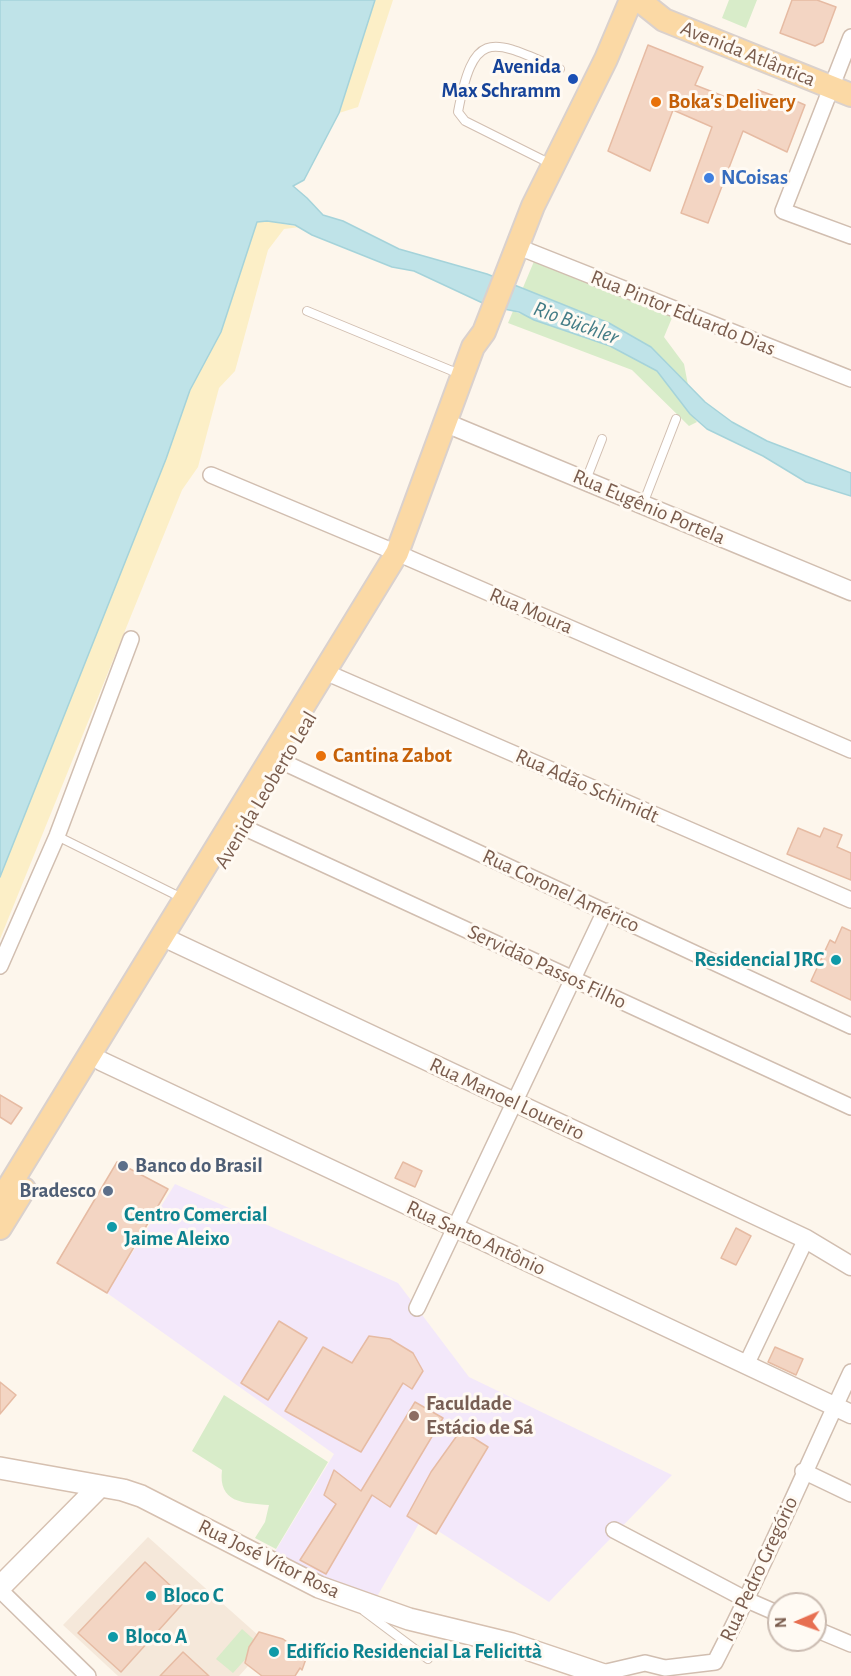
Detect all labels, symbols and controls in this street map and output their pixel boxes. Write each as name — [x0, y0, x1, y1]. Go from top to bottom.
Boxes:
street label: Avenida Atlântica — [677, 15, 819, 93]
place label: Avenida Max Schramm — [441, 54, 561, 104]
marker: Avenida Max Schramm — [566, 72, 580, 86]
place label: Boka's Delivery — [668, 89, 796, 115]
marker: Boka's Delivery — [649, 95, 663, 109]
place label: NCoisas — [721, 165, 788, 191]
marker: NCoisas — [702, 171, 716, 185]
street label: Rua Pintor Eduardo Dias — [587, 264, 779, 362]
water label: Rio Büchler — [530, 295, 622, 351]
street label: Rua Eugênio Portela — [569, 464, 729, 550]
street label: Rua Moura — [485, 582, 577, 640]
street label: Avenida Leoberto Leal — [209, 707, 323, 873]
place label: Cantina Zabot — [333, 743, 452, 769]
street label: Rua Adão Schimidt — [511, 743, 663, 829]
marker: Cantina Zabot — [314, 749, 328, 763]
street label: Rua Coronel Américo — [478, 844, 644, 938]
street label: Servidão Passos Filho — [464, 919, 630, 1015]
place label: Residencial JRC — [694, 947, 824, 973]
marker: Residencial JRC — [829, 953, 843, 967]
street label: Rua Manoel Loureiro — [425, 1052, 589, 1146]
place label: Banco do Brasil — [135, 1153, 263, 1179]
marker: Banco do Brasil — [116, 1159, 130, 1173]
place label: Bradesco — [19, 1178, 96, 1204]
marker: Bradesco — [101, 1184, 115, 1198]
street label: Rua Santo Antônio — [402, 1195, 550, 1281]
place label: Centro Comercial Jaime Aleixo — [124, 1202, 268, 1252]
marker: Centro Comercial Jaime Aleixo — [105, 1220, 119, 1234]
place label: Faculdade Estácio de Sá — [426, 1391, 533, 1441]
marker: Faculdade Estácio de Sá — [407, 1409, 421, 1423]
street label: Rua Pedro Gregório — [714, 1492, 804, 1646]
street label: Rua José Vítor Rosa — [194, 1514, 344, 1604]
place label: Bloco C — [163, 1583, 224, 1609]
marker: Bloco C — [144, 1589, 158, 1603]
north arrow — [767, 1592, 827, 1652]
text: N — [773, 1617, 789, 1628]
place label: Bloco A — [125, 1624, 187, 1650]
marker: Bloco A — [106, 1630, 120, 1644]
place label: Edifício Residencial La Felicittà — [286, 1639, 542, 1665]
marker: Edifício Residencial La Felicittà — [267, 1645, 281, 1659]

